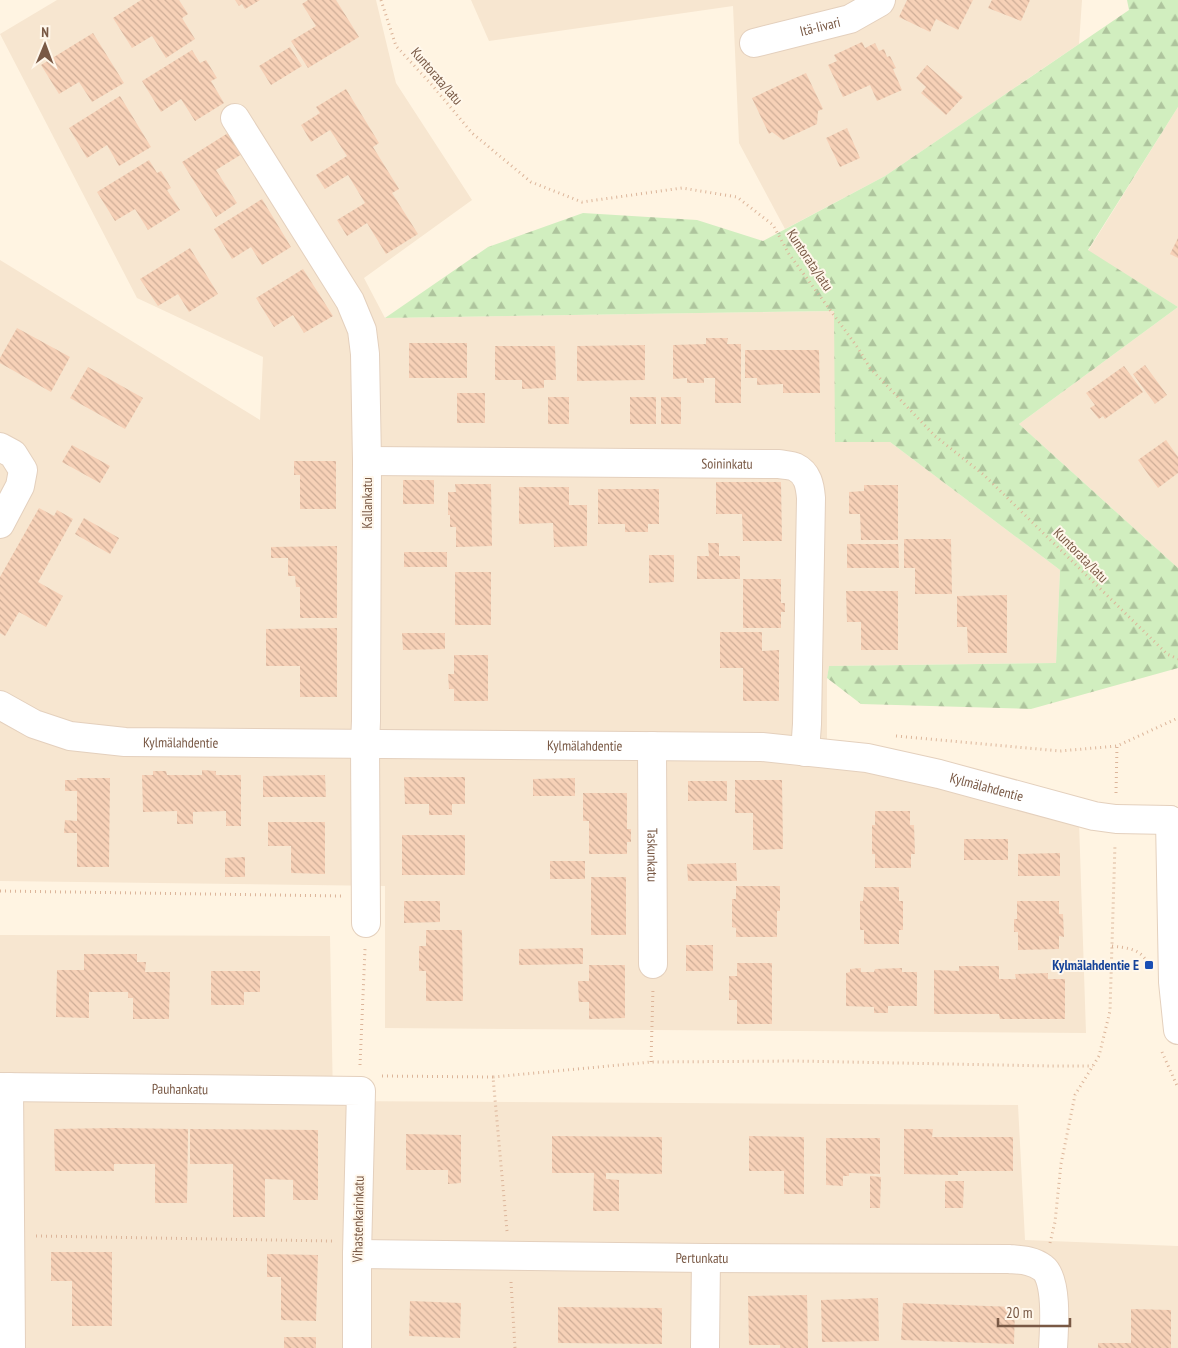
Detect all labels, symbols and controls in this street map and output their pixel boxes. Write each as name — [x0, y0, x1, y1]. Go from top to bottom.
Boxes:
street label: Itä-Iivari — [798, 13, 842, 40]
north arrow — [20, 20, 70, 70]
text: N — [41, 23, 49, 41]
street label: Kuntorata/latu — [407, 44, 467, 108]
street label: Kuntorata/latu — [783, 226, 837, 294]
street label: Soininkatu — [701, 454, 753, 473]
street label: Kallankatu — [358, 477, 376, 529]
street label: Kuntorata/latu — [1050, 524, 1112, 586]
street label: Kylmälahdentie — [143, 733, 219, 752]
street label: Kylmälahdentie — [547, 736, 623, 755]
street label: Kylmälahdentie — [948, 768, 1026, 806]
street label: Taskunkatu — [643, 828, 662, 882]
place label: Kylmälahdentie E — [1052, 956, 1139, 974]
marker: Kylmälahdentie E — [1143, 959, 1155, 971]
street label: Pauhankatu — [152, 1080, 208, 1098]
street label: Vihastenkarinkatu — [348, 1175, 368, 1264]
street label: Pertunkatu — [675, 1249, 728, 1267]
scale bar — [998, 1296, 1070, 1328]
text: 20 m — [1006, 1303, 1032, 1322]

